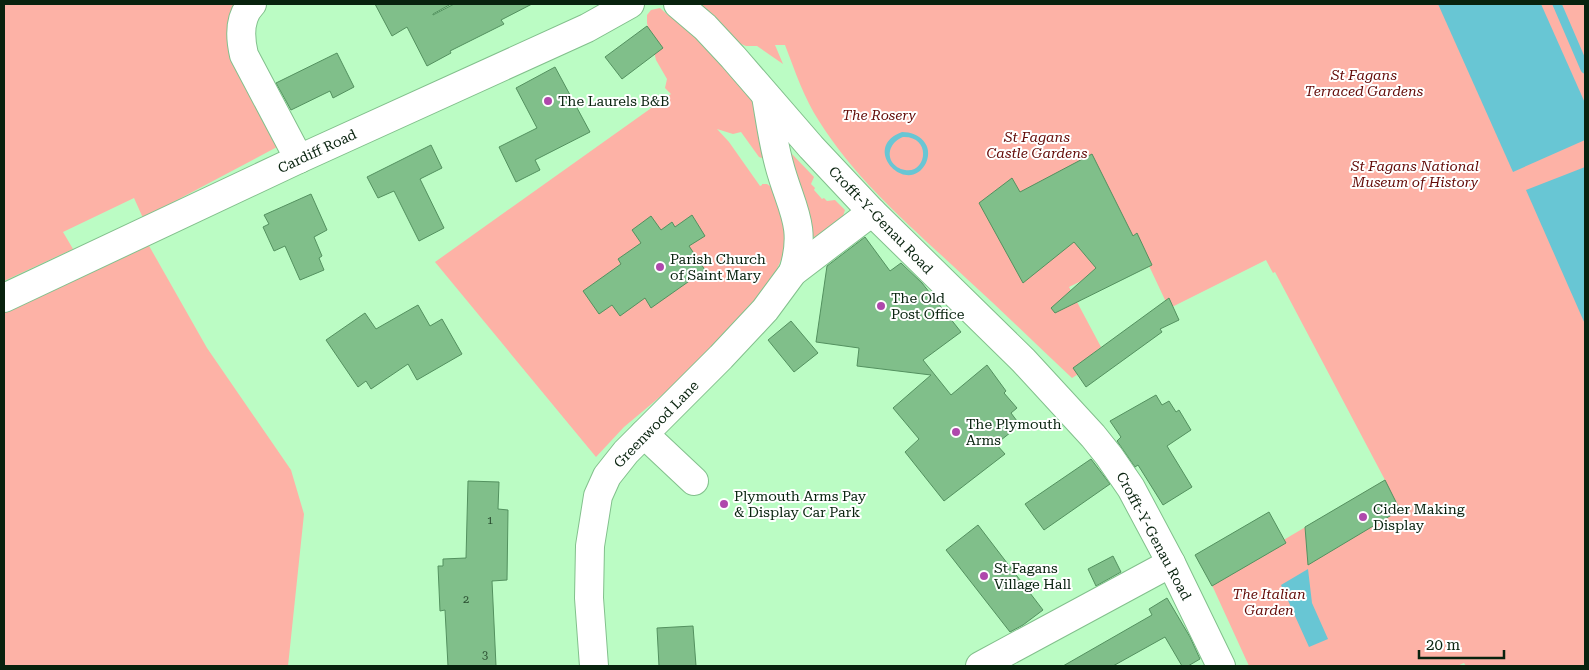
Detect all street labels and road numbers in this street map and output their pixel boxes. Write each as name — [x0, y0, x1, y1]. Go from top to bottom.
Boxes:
street label: Cardiff Road — [275, 126, 359, 176]
street label: Crofft-Y-Genau Road — [826, 163, 936, 277]
street label: Greenwood Lane — [610, 377, 702, 471]
street label: Crofft-Y-Genau Road — [1113, 469, 1195, 603]

